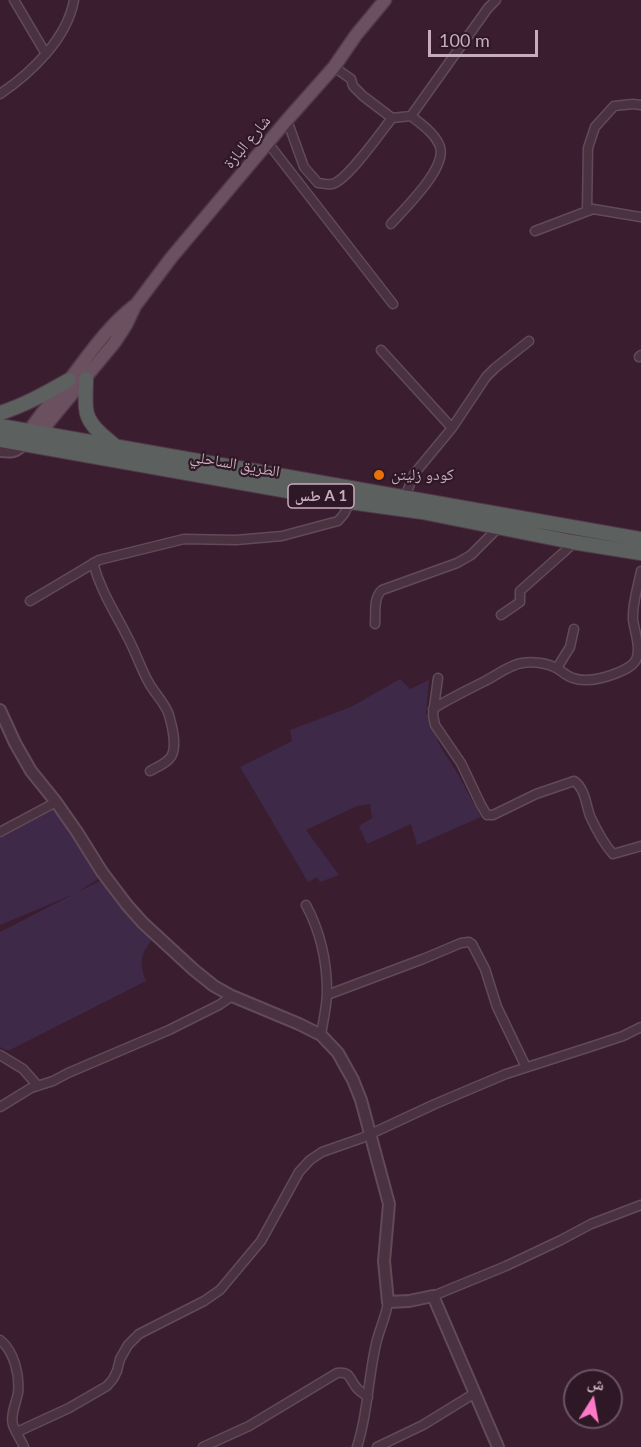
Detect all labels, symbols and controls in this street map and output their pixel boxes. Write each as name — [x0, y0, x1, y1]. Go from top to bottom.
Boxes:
scale bar — [431, 18, 540, 56]
text: 100 m — [439, 29, 490, 51]
street label: شارع البازة — [219, 112, 275, 172]
street label: الطريق الساحلي — [189, 447, 281, 481]
place label: كودو زليتن — [391, 465, 454, 485]
marker: كودو زليتن — [372, 468, 386, 482]
road number: طس A 1 — [288, 484, 354, 508]
north arrow — [563, 1369, 623, 1429]
text: ش — [586, 1372, 606, 1394]

